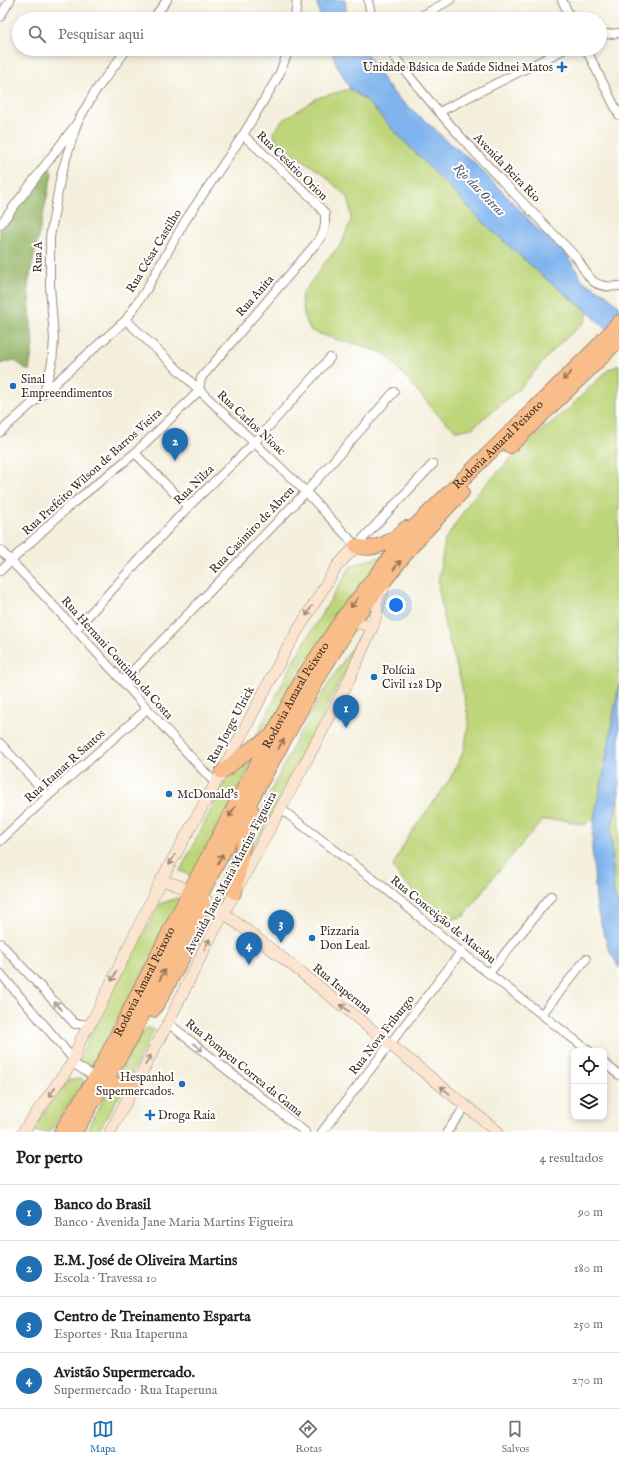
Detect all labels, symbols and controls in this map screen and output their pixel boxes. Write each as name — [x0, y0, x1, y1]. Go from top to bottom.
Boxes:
search box — [12, 12, 607, 56]
icon: search — [26, 23, 48, 45]
text: Pesquisar aqui — [58, 25, 144, 44]
place label: Unidade Básica de Saúde Sidnei Matos — [363, 60, 553, 75]
marker: Unidade Básica de Saúde Sidnei Matos — [556, 61, 568, 73]
street label: Rua Cesário Orion — [253, 128, 331, 204]
street label: Avenida Beira Rio — [470, 130, 544, 206]
water label: Rio das Ostras — [449, 160, 509, 220]
street label: Rua César Castilho — [123, 206, 185, 296]
street label: Rua A — [30, 240, 46, 273]
street label: Rua Anita — [233, 272, 278, 320]
place label: Sinal Empreendimentos — [21, 372, 112, 402]
one-way arrow — [562, 372, 572, 381]
marker: Sinal Empreendimentos — [8, 381, 18, 391]
street label: Rua Carlos Nioac — [214, 387, 288, 459]
street label: Rodovia Amaral Peixoto — [450, 396, 547, 492]
street label: Rua Prefeito Wilson de Barros Vieira — [19, 405, 166, 539]
pin: 2 — [162, 428, 188, 461]
street label: Rua Nilza — [171, 461, 218, 508]
street label: Rua Casimiro de Abreu — [207, 483, 297, 577]
one-way arrow — [393, 560, 401, 571]
street label: Rua Hernani Coutinho da Costa — [58, 593, 177, 723]
your location — [386, 595, 406, 615]
one-way arrow — [350, 598, 358, 609]
one-way arrow — [305, 605, 313, 617]
street label: Rodovia Amaral Peixoto — [259, 639, 333, 751]
place label: Polícia Civil 128 Dp — [382, 663, 442, 693]
marker: Polícia Civil 128 Dp — [369, 672, 379, 682]
street label: Rua Jorge Ulrick — [204, 683, 259, 767]
pin: 1 — [333, 695, 359, 728]
street label: Rua Itamar R Santos — [22, 726, 108, 806]
one-way arrow — [278, 738, 286, 750]
place label: McDonald's — [177, 787, 238, 802]
street label: Avenida Jane Maria Martins Figueira — [181, 788, 282, 958]
marker: McDonald's — [164, 789, 174, 799]
one-way arrow — [228, 806, 235, 818]
one-way arrow — [217, 853, 224, 865]
one-way arrow — [168, 854, 176, 866]
street label: Rua Conceição de Macabu — [387, 873, 499, 967]
pin: 3 — [268, 910, 294, 943]
street label: Rodovia Amaral Peixoto — [110, 924, 178, 1039]
place label: Pizzaria Don Leal. — [320, 924, 370, 953]
pin: 4 — [236, 932, 262, 965]
marker: Pizzaria Don Leal. — [307, 933, 317, 943]
one-way arrow — [204, 939, 211, 951]
street label: Rua Itaperuna — [309, 961, 375, 1019]
one-way arrow — [159, 969, 166, 981]
one-way arrow — [110, 970, 117, 982]
street label: Rua Nova Friburgo — [346, 992, 418, 1078]
one-way arrow — [54, 1001, 63, 1011]
one-way arrow — [339, 1003, 350, 1012]
street label: Rua Pompeu Correa da Gama — [182, 1016, 306, 1121]
one-way arrow — [193, 1043, 204, 1052]
map controls — [571, 1048, 607, 1120]
button: locate — [571, 1048, 607, 1084]
one-way arrow — [145, 1054, 152, 1066]
place label: Hespanhol Supermercados. — [96, 1070, 175, 1100]
marker: Hespanhol Supermercados. — [177, 1079, 187, 1089]
button: layers — [571, 1084, 607, 1120]
one-way arrow — [48, 1086, 56, 1097]
one-way arrow — [440, 1086, 451, 1095]
place label: Droga Raia — [158, 1108, 216, 1123]
marker: Droga Raia — [145, 1110, 155, 1120]
text: Por perto — [16, 1148, 83, 1169]
text: 4 resultados — [540, 1150, 603, 1167]
text: Banco do Brasil — [54, 1195, 151, 1214]
text: 1 — [27, 1204, 31, 1221]
text: 90 m — [578, 1204, 603, 1221]
text: Banco · Avenida Jane Maria Martins Figueira — [54, 1214, 293, 1231]
text: E.M. José de Oliveira Martins — [54, 1251, 237, 1270]
text: 2 — [26, 1260, 32, 1277]
text: 180 m — [574, 1260, 603, 1277]
text: Escola · Travessa 10 — [54, 1270, 157, 1287]
text: Centro de Treinamento Esparta — [54, 1307, 251, 1326]
text: 3 — [27, 1316, 31, 1333]
text: 250 m — [573, 1316, 603, 1333]
text: Esportes · Rua Itaperuna — [54, 1326, 188, 1343]
text: Avistão Supermercado. — [54, 1363, 195, 1382]
text: 4 — [26, 1372, 32, 1389]
text: 270 m — [572, 1372, 603, 1389]
text: Supermercado · Rua Itaperuna — [54, 1382, 217, 1399]
tab: Mapa — [90, 1418, 116, 1456]
tab: Rotas — [295, 1418, 322, 1456]
tab: Salvos — [501, 1418, 529, 1456]

